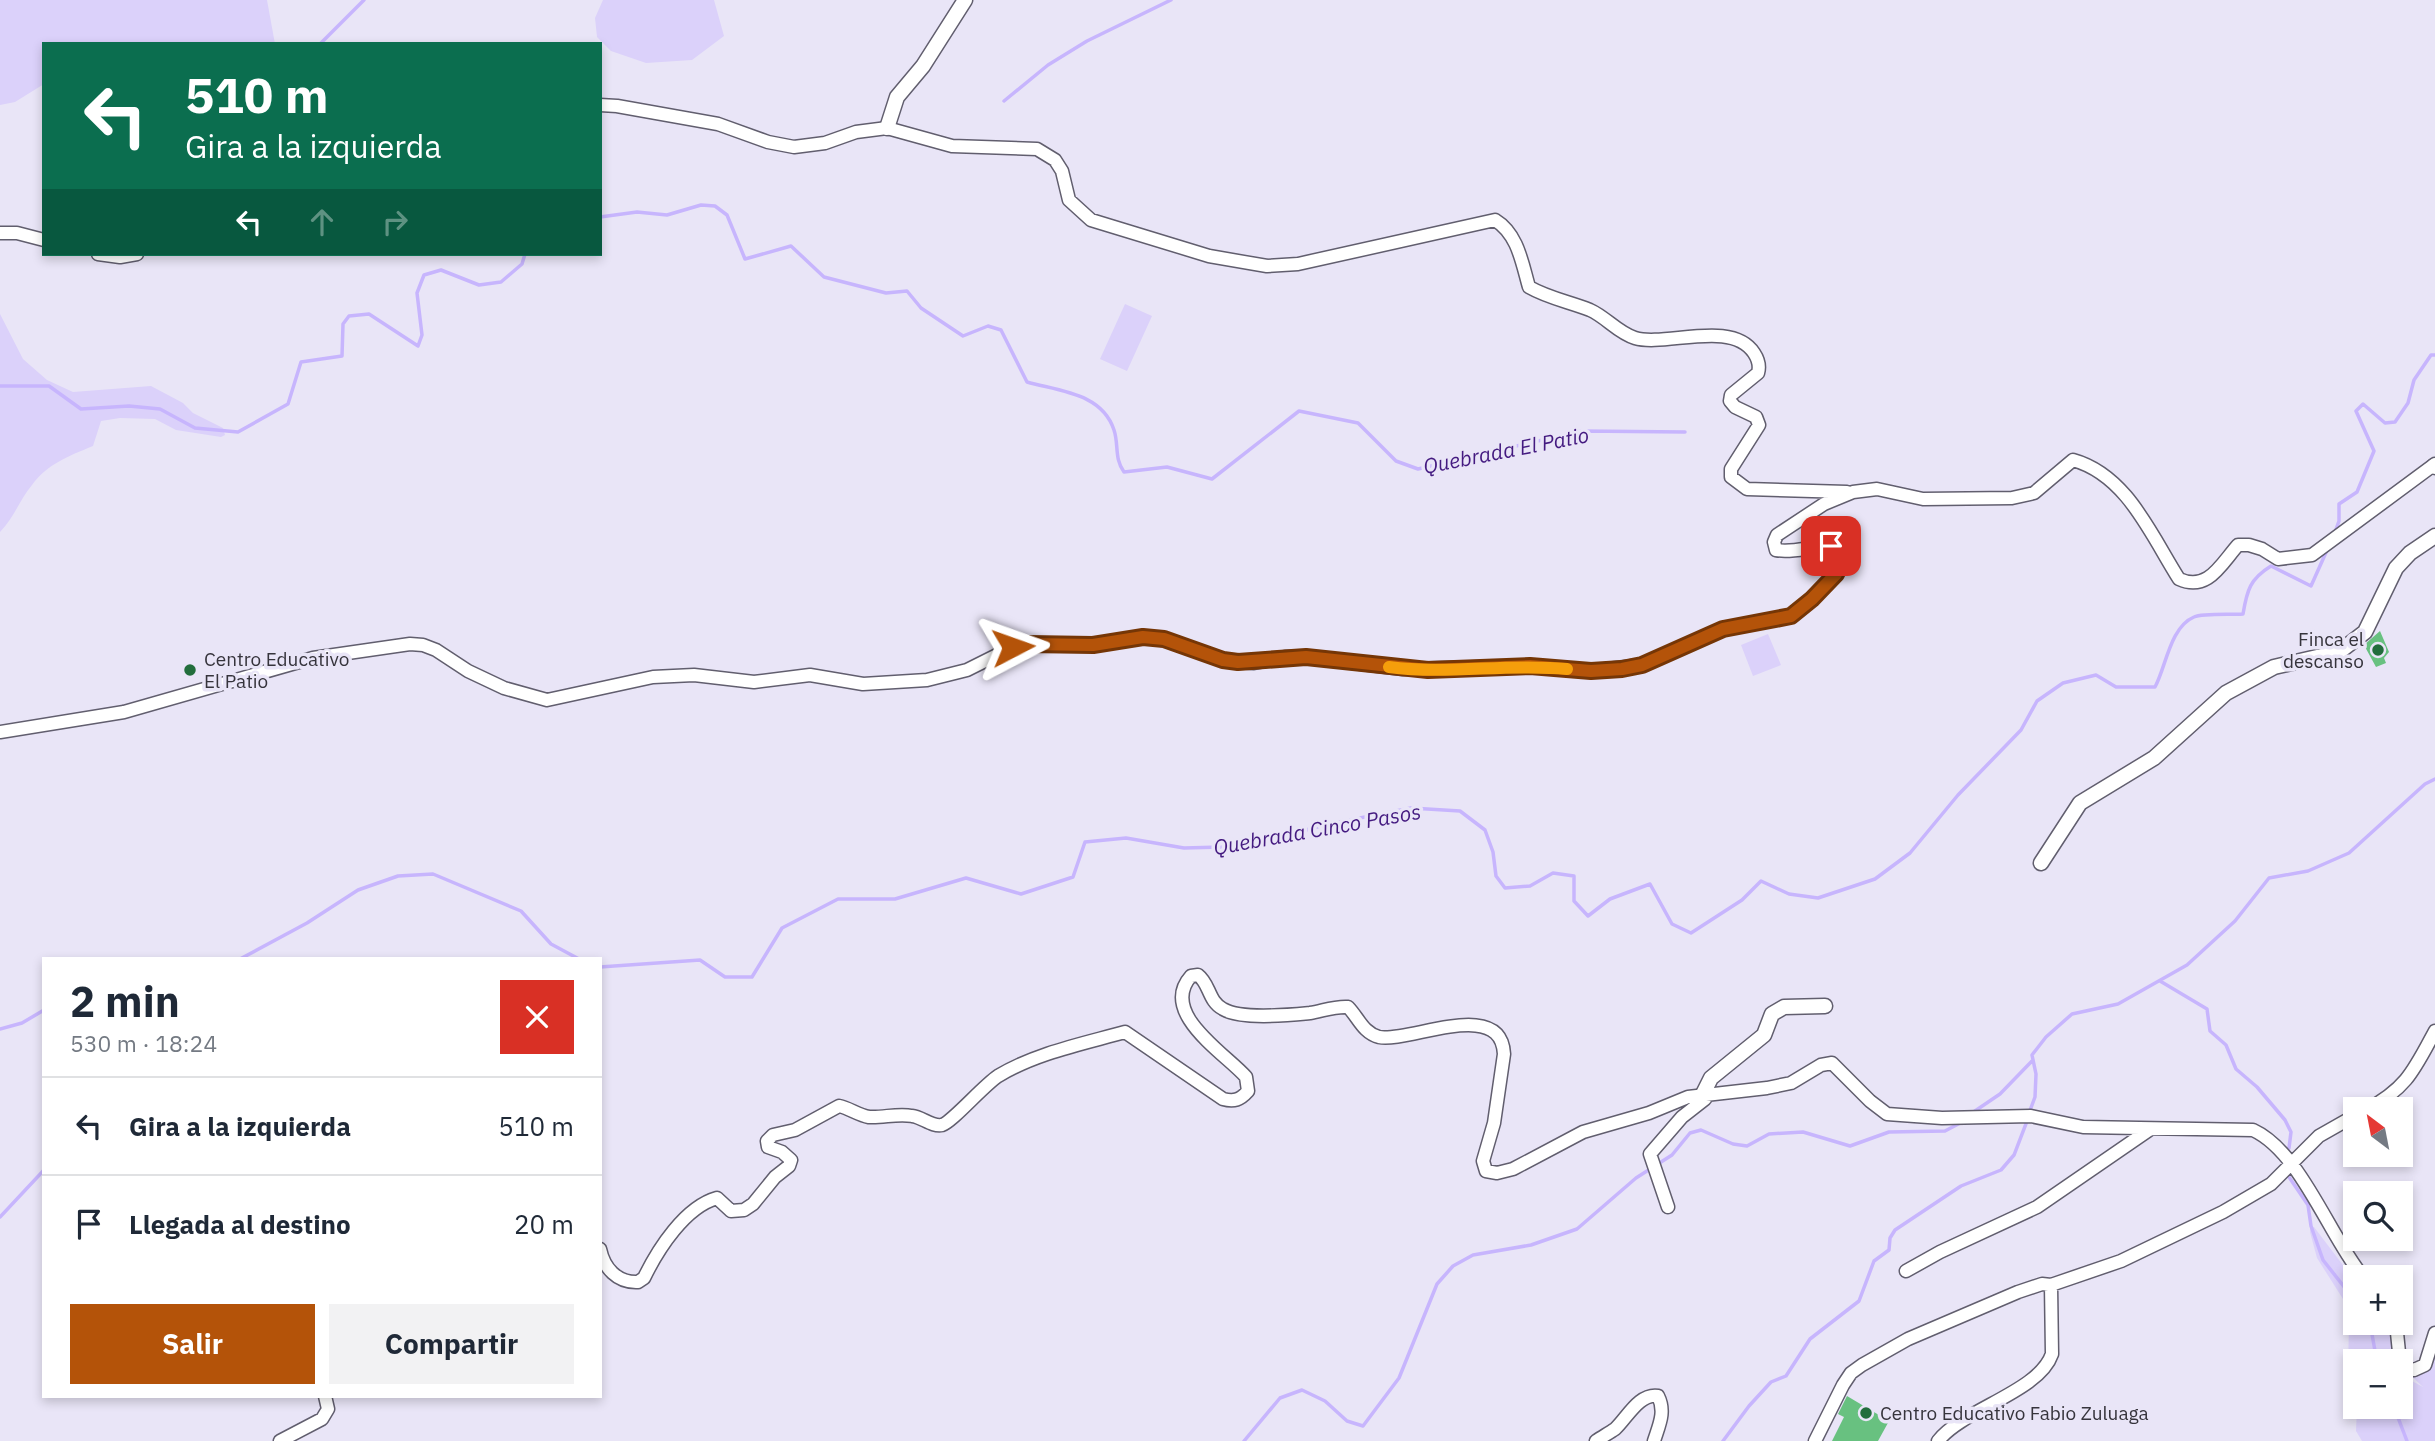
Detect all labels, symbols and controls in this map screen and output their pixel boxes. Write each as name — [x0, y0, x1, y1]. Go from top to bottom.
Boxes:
text: 510 m — [185, 63, 329, 126]
icon: left — [70, 70, 161, 161]
text: Gira a la izquierda — [185, 125, 442, 167]
icon: left — [230, 203, 268, 241]
icon: ahead — [303, 203, 341, 241]
icon: right — [376, 203, 414, 241]
water label: Quebrada El Patio — [1421, 420, 1591, 480]
pin — [1801, 516, 1861, 576]
icon: arrive — [1812, 527, 1850, 565]
position arrow — [976, 610, 1050, 684]
place label: Finca el descanso — [2283, 627, 2364, 673]
marker: Finca el descanso — [2370, 642, 2386, 658]
place label: Centro Educativo El Patio — [204, 647, 349, 693]
marker: Centro Educativo El Patio — [182, 662, 198, 678]
water label: Quebrada Cinco Pasos — [1211, 797, 1423, 861]
text: 2 min — [70, 974, 180, 1029]
button: close — [500, 980, 574, 1054]
text: 530 m · 18:24 — [70, 1028, 217, 1058]
north arrow — [2343, 1097, 2413, 1167]
map controls — [2343, 1097, 2413, 1419]
icon: left — [70, 1107, 108, 1145]
text: Gira a la izquierda — [129, 1109, 351, 1143]
text: 510 m — [498, 1109, 574, 1143]
button: search — [2343, 1181, 2413, 1251]
icon: arrive — [70, 1205, 108, 1243]
text: Llegada al destino — [129, 1207, 351, 1241]
text: 20 m — [514, 1207, 574, 1241]
button: + — [2343, 1265, 2413, 1335]
button: Salir — [70, 1304, 315, 1384]
button: Compartir — [329, 1304, 574, 1384]
button: − — [2343, 1349, 2413, 1419]
place label: Centro Educativo Fabio Zuluaga — [1880, 1401, 2149, 1425]
marker: Centro Educativo Fabio Zuluaga — [1858, 1405, 1874, 1421]

